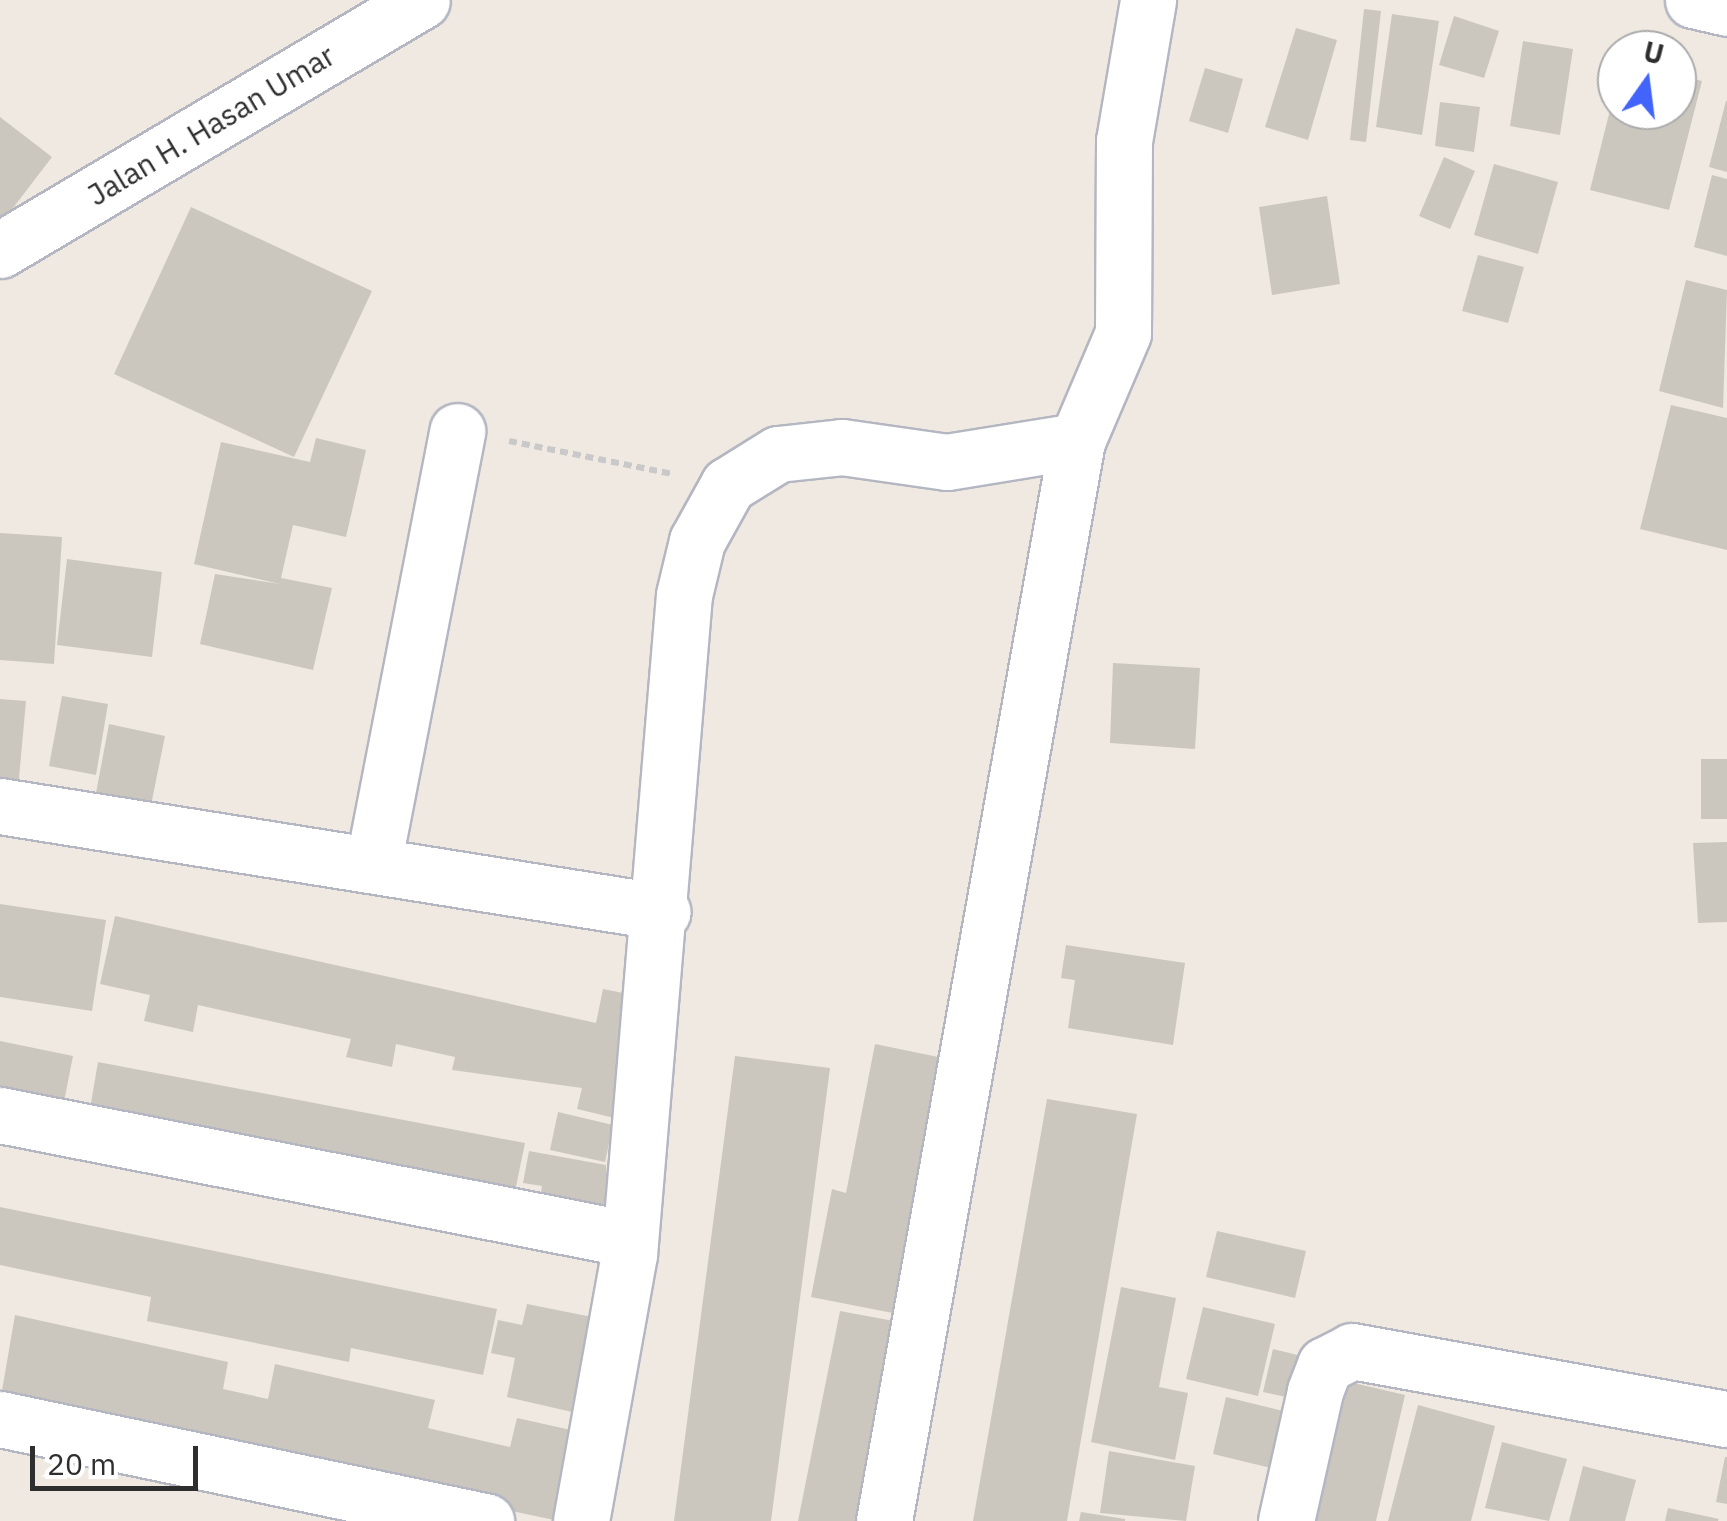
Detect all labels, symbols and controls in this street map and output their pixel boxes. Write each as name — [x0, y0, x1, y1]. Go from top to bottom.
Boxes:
north arrow — [1597, 30, 1697, 130]
text: U — [1640, 32, 1668, 73]
street label: Jalan H. Hasan Umar — [81, 37, 341, 213]
scale bar — [35, 1426, 202, 1488]
text: 20 m — [47, 1444, 116, 1483]

